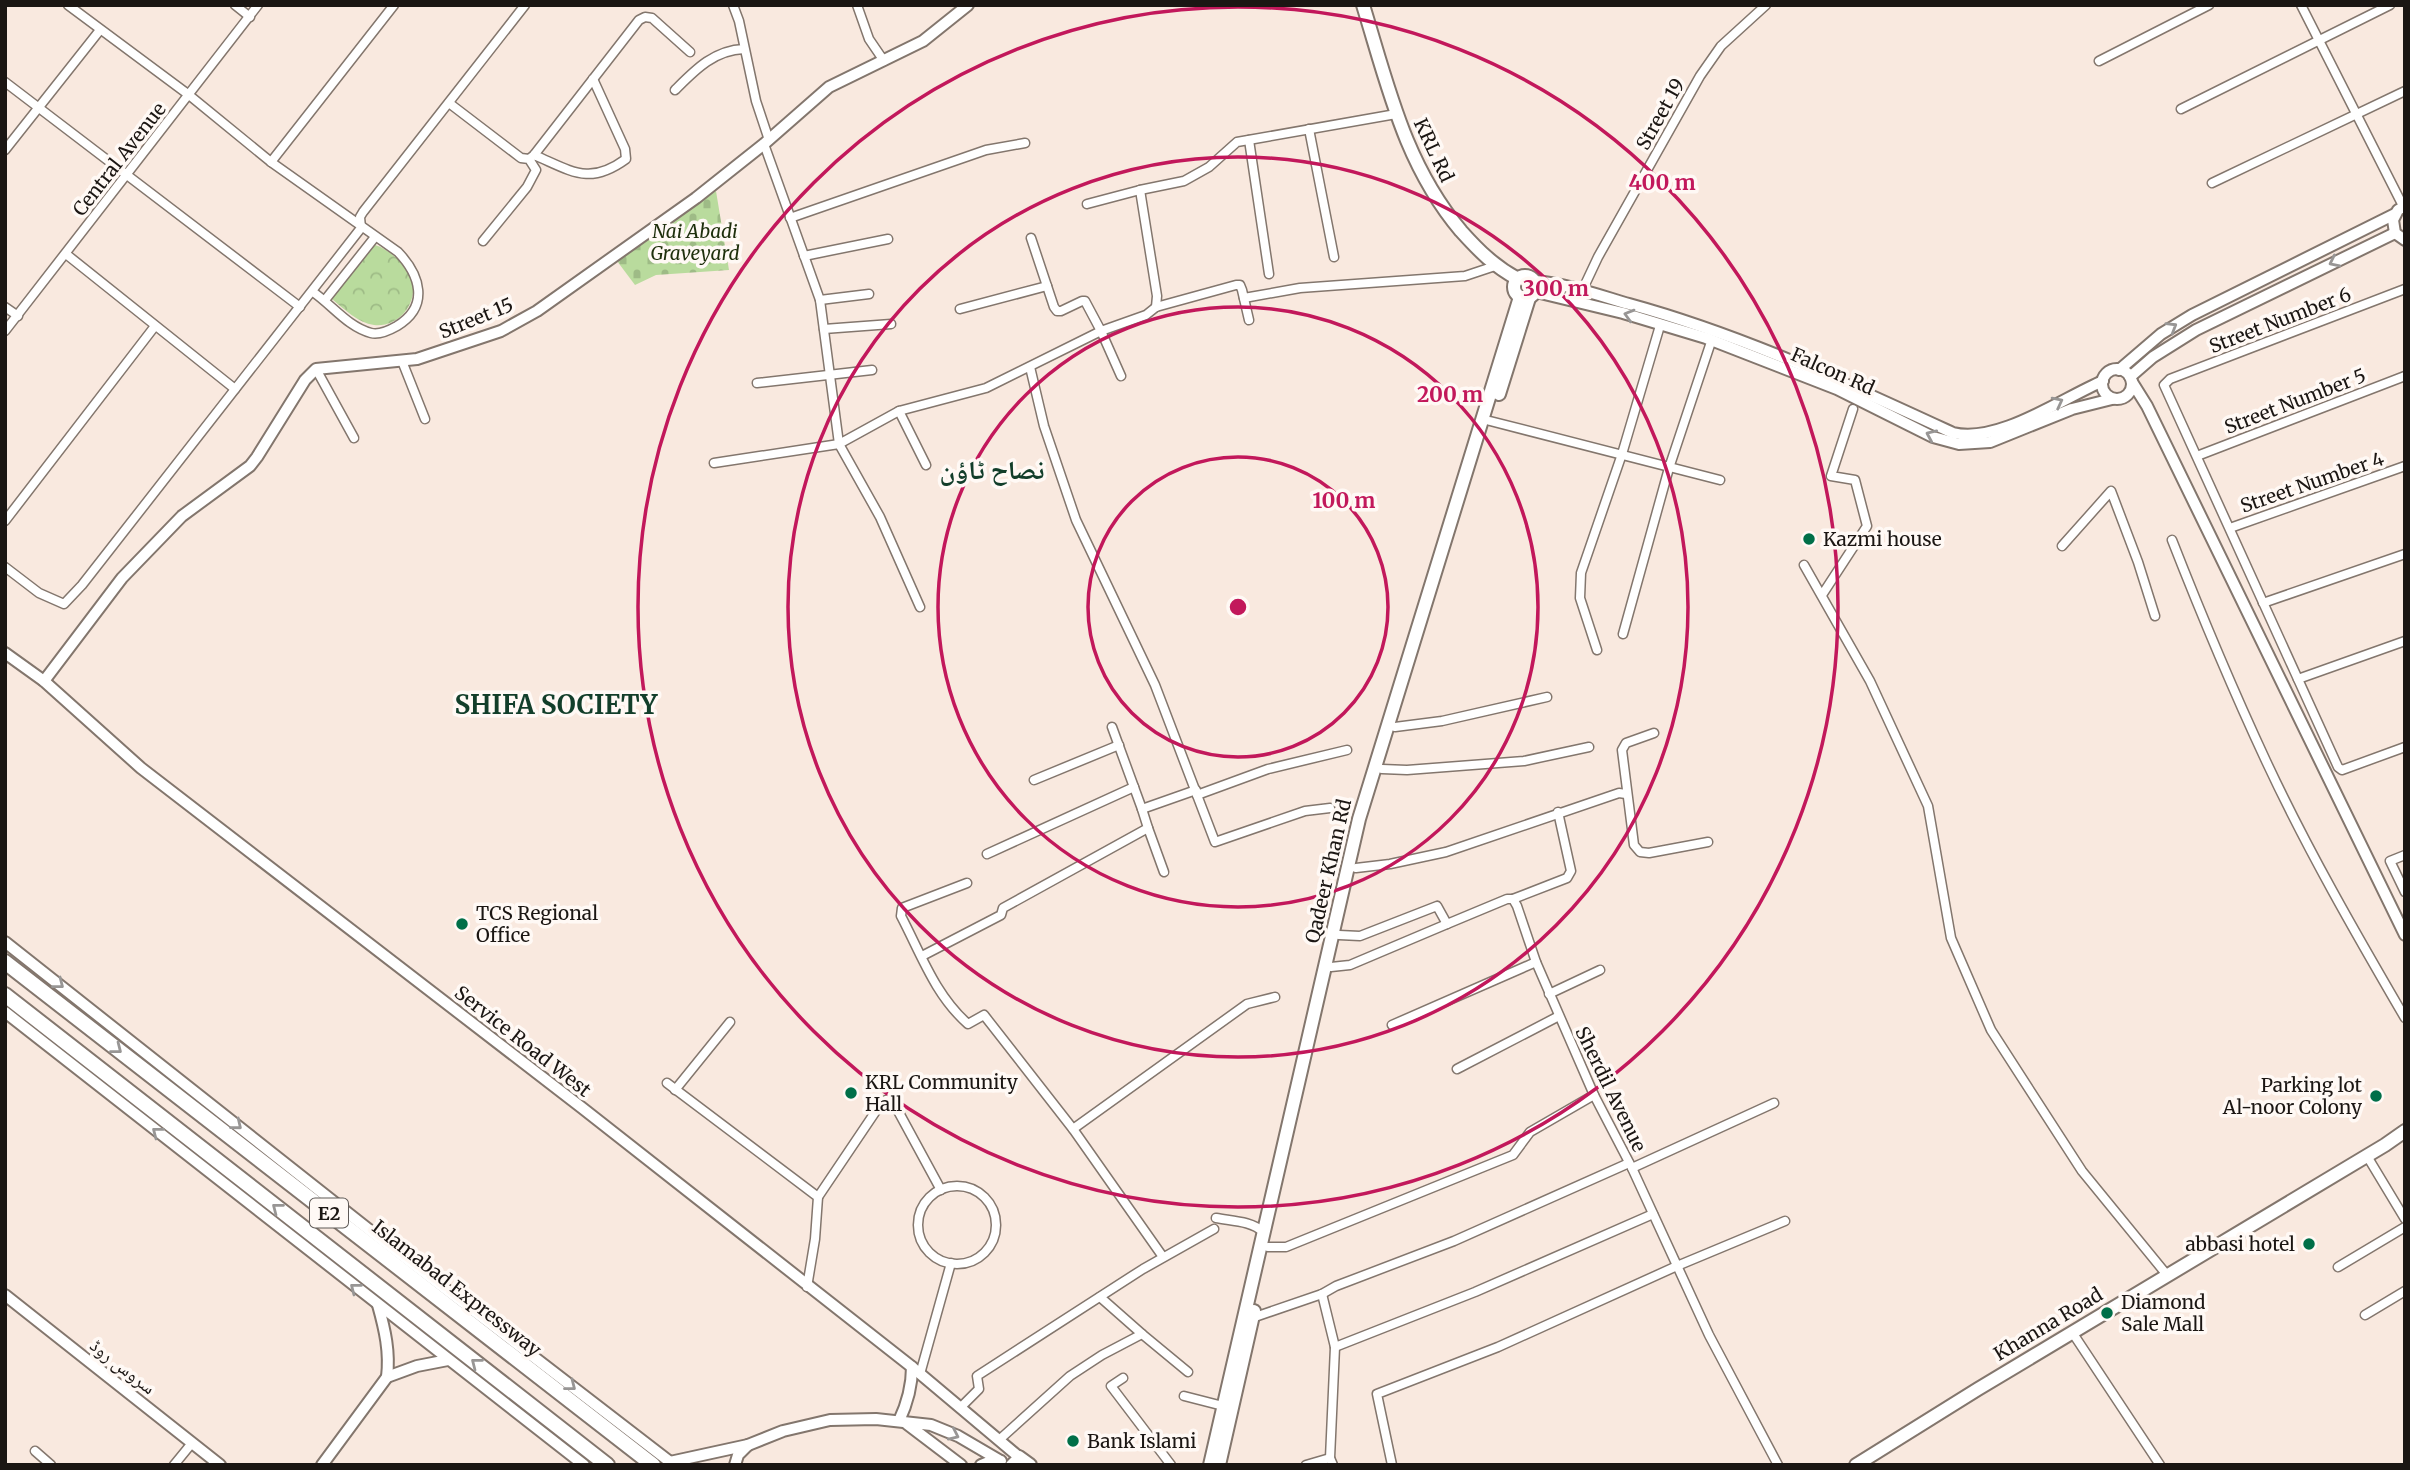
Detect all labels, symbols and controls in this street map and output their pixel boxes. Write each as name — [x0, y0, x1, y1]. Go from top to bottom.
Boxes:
street label: Street 19 — [1631, 74, 1689, 154]
street label: Central Avenue — [67, 97, 171, 221]
street label: KRL Rd — [1409, 114, 1459, 186]
text: 400 m — [1628, 169, 1696, 196]
park label: Nai Abadi Graveyard — [650, 219, 740, 265]
one-way arrow — [2329, 253, 2341, 267]
text: 300 m — [1523, 275, 1589, 302]
street label: Street Number 6 — [2206, 282, 2354, 358]
street label: Street 15 — [435, 292, 517, 344]
one-way arrow — [1624, 309, 1636, 324]
one-way arrow — [2165, 322, 2178, 335]
street label: Falcon Rd — [1787, 342, 1879, 400]
street label: Street Number 5 — [2221, 363, 2369, 439]
text: 200 m — [1417, 381, 1483, 408]
one-way arrow — [2051, 396, 2063, 410]
one-way arrow — [1926, 429, 1938, 443]
street label: Street Number 4 — [2237, 446, 2387, 518]
district label: نصاح ٹاؤن — [940, 453, 1044, 486]
text: 100 m — [1313, 487, 1375, 514]
place label: Kazmi house — [1823, 527, 1942, 551]
marker: Kazmi house — [1801, 531, 1817, 547]
centre of rings — [1226, 595, 1250, 619]
district label: SHIFA SOCIETY — [455, 688, 659, 721]
street label: Qadeer Khan Rd — [1300, 797, 1356, 945]
place label: TCS Regional Office — [476, 901, 598, 947]
marker: TCS Regional Office — [454, 916, 470, 932]
one-way arrow — [51, 975, 64, 988]
street label: Service Road West — [450, 980, 597, 1102]
street label: Sherdil Avenue — [1570, 1022, 1652, 1156]
one-way arrow — [110, 1040, 122, 1053]
place label: KRL Community Hall — [865, 1070, 1018, 1116]
place label: Parking lot Al-noor Colony — [2222, 1073, 2363, 1119]
marker: KRL Community Hall — [843, 1085, 859, 1101]
marker: Parking lot Al-noor Colony — [2368, 1088, 2384, 1104]
one-way arrow — [229, 1117, 242, 1129]
one-way arrow — [153, 1127, 165, 1140]
road number: E2 — [310, 1198, 348, 1228]
one-way arrow — [273, 1203, 285, 1216]
street label: Islamabad Expressway — [368, 1215, 546, 1361]
place label: abbasi hotel — [2185, 1232, 2295, 1256]
marker: abbasi hotel — [2301, 1236, 2317, 1252]
street label: Khanna Road — [1989, 1282, 2107, 1366]
one-way arrow — [351, 1283, 363, 1296]
place label: Diamond Sale Mall — [2121, 1290, 2206, 1336]
marker: Diamond Sale Mall — [2099, 1305, 2115, 1321]
street label: سروس روڈ — [85, 1333, 161, 1399]
one-way arrow — [471, 1358, 484, 1371]
one-way arrow — [563, 1378, 576, 1391]
one-way arrow — [947, 1427, 959, 1441]
place label: Bank Islami — [1087, 1429, 1197, 1453]
marker: Bank Islami — [1065, 1433, 1081, 1449]

